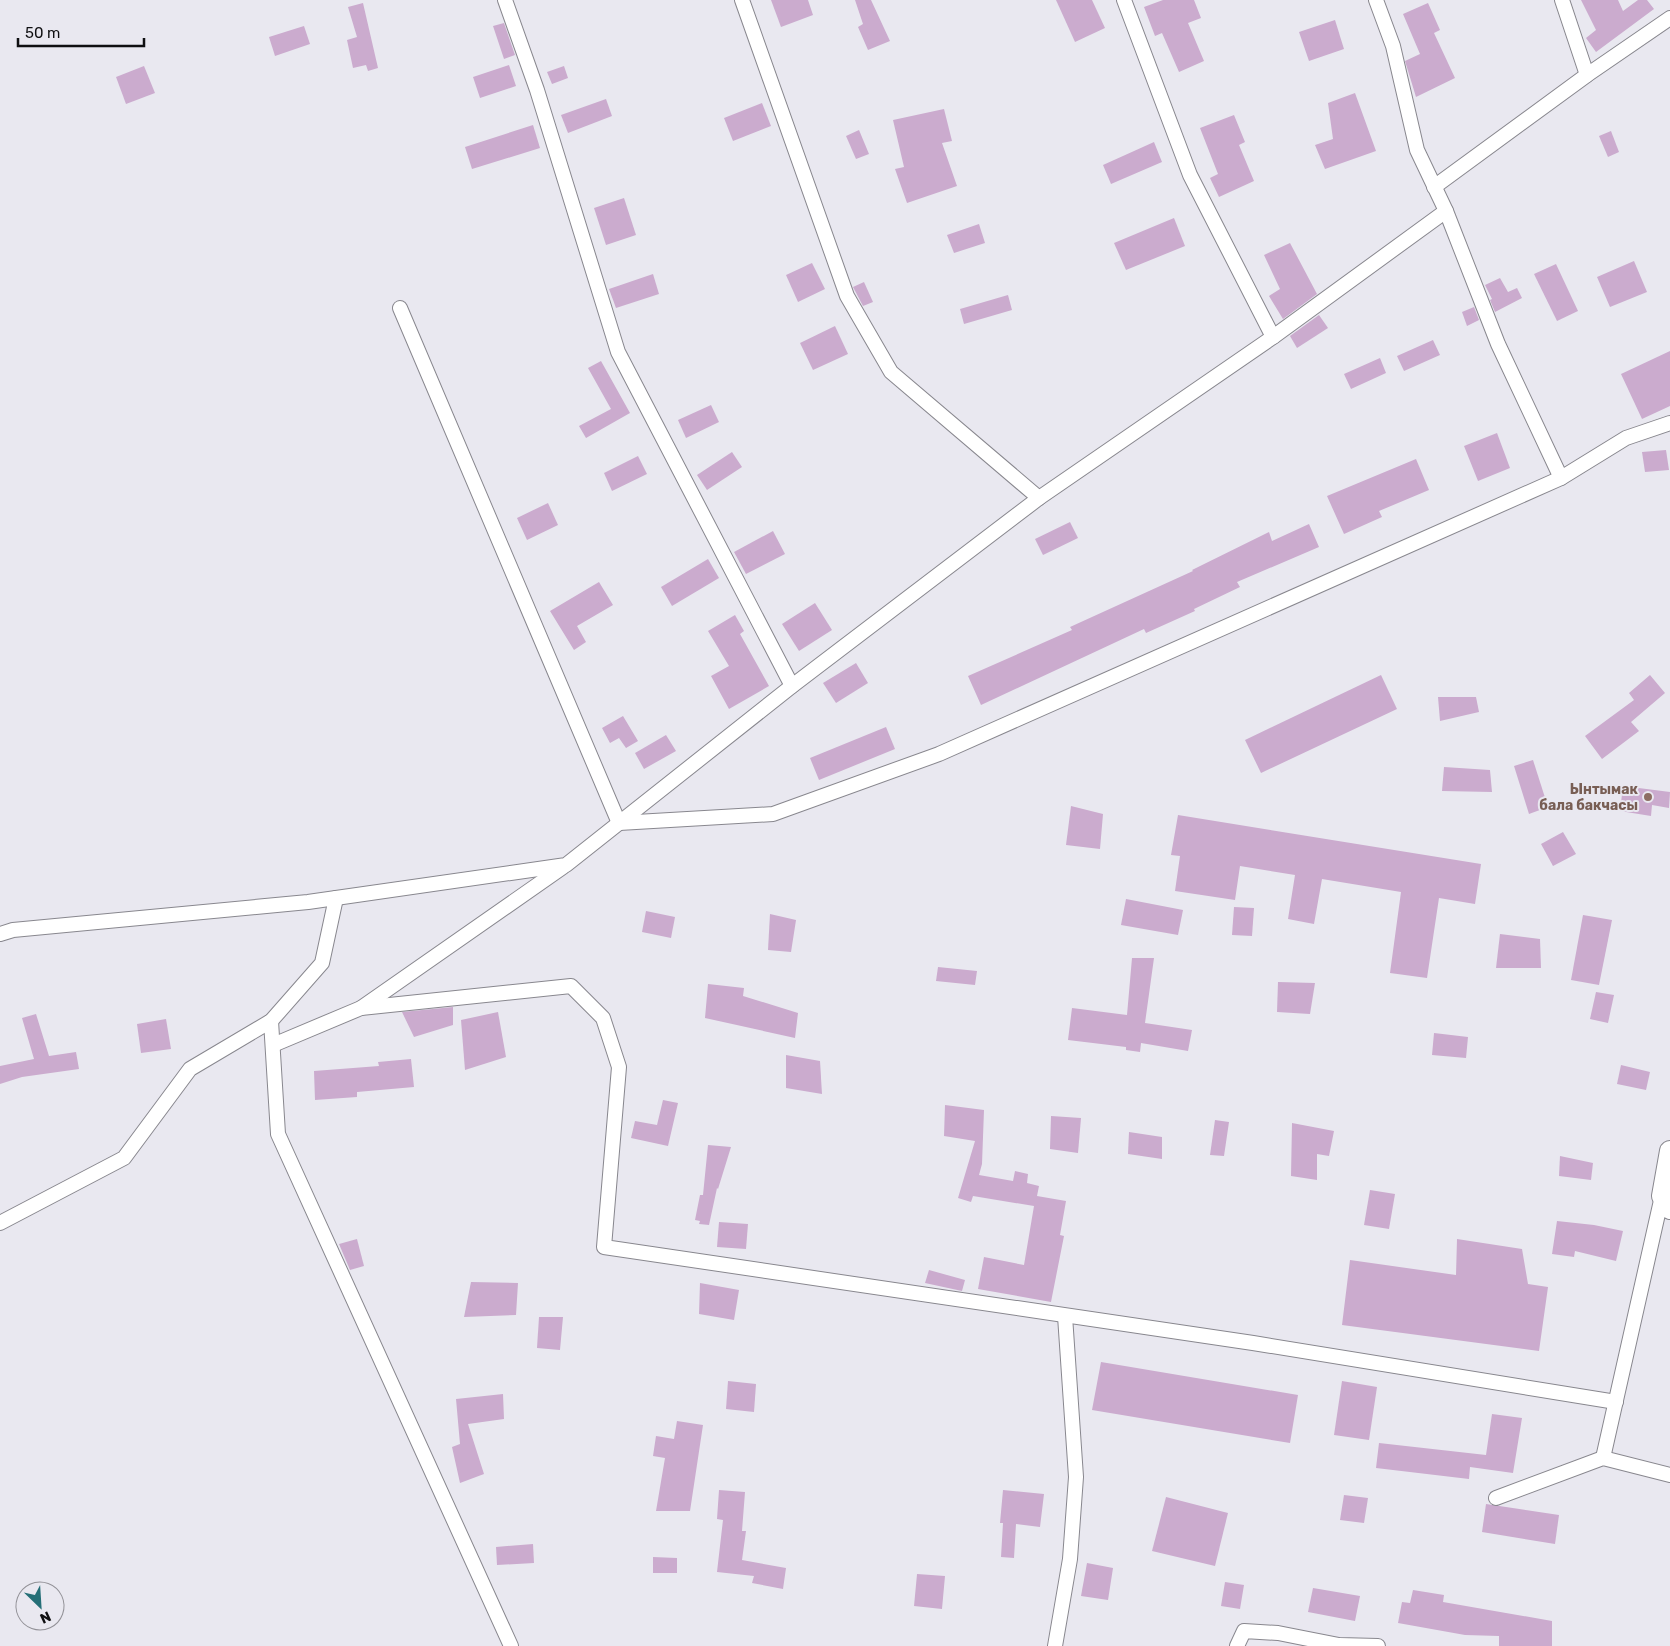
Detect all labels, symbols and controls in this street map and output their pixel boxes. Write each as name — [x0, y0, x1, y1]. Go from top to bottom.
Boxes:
scale bar — [18, 15, 144, 47]
text: 50 m — [25, 24, 60, 42]
place label: Ынтымак бала бакчасы — [1539, 781, 1639, 814]
marker: Ынтымак бала бакчасы — [1642, 791, 1654, 803]
north arrow — [15, 1581, 65, 1631]
text: N — [37, 1607, 53, 1627]

